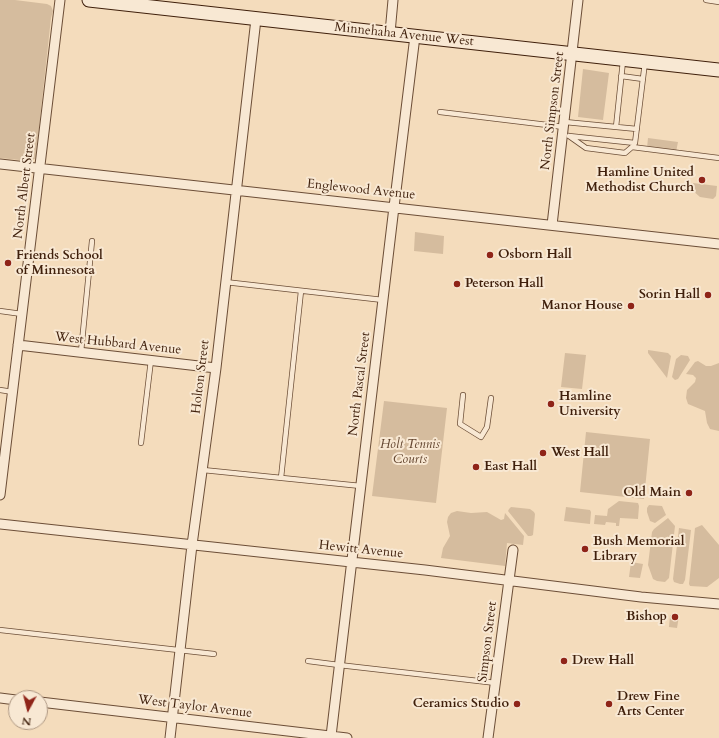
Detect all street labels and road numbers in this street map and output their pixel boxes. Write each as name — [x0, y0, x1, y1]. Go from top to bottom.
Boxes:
street label: Minnehaha Avenue West — [334, 20, 474, 50]
street label: North Simpson Street — [538, 51, 568, 171]
street label: North Albert Street — [11, 132, 39, 240]
street label: Englewood Avenue — [306, 177, 416, 203]
street label: West Hubbard Avenue — [54, 330, 182, 358]
street label: North Pascal Street — [346, 331, 374, 437]
street label: Holton Street — [189, 339, 213, 415]
street label: Hewitt Avenue — [318, 538, 404, 562]
street label: Simpson Street — [475, 601, 501, 683]
street label: West Taylor Avenue — [137, 692, 253, 722]

